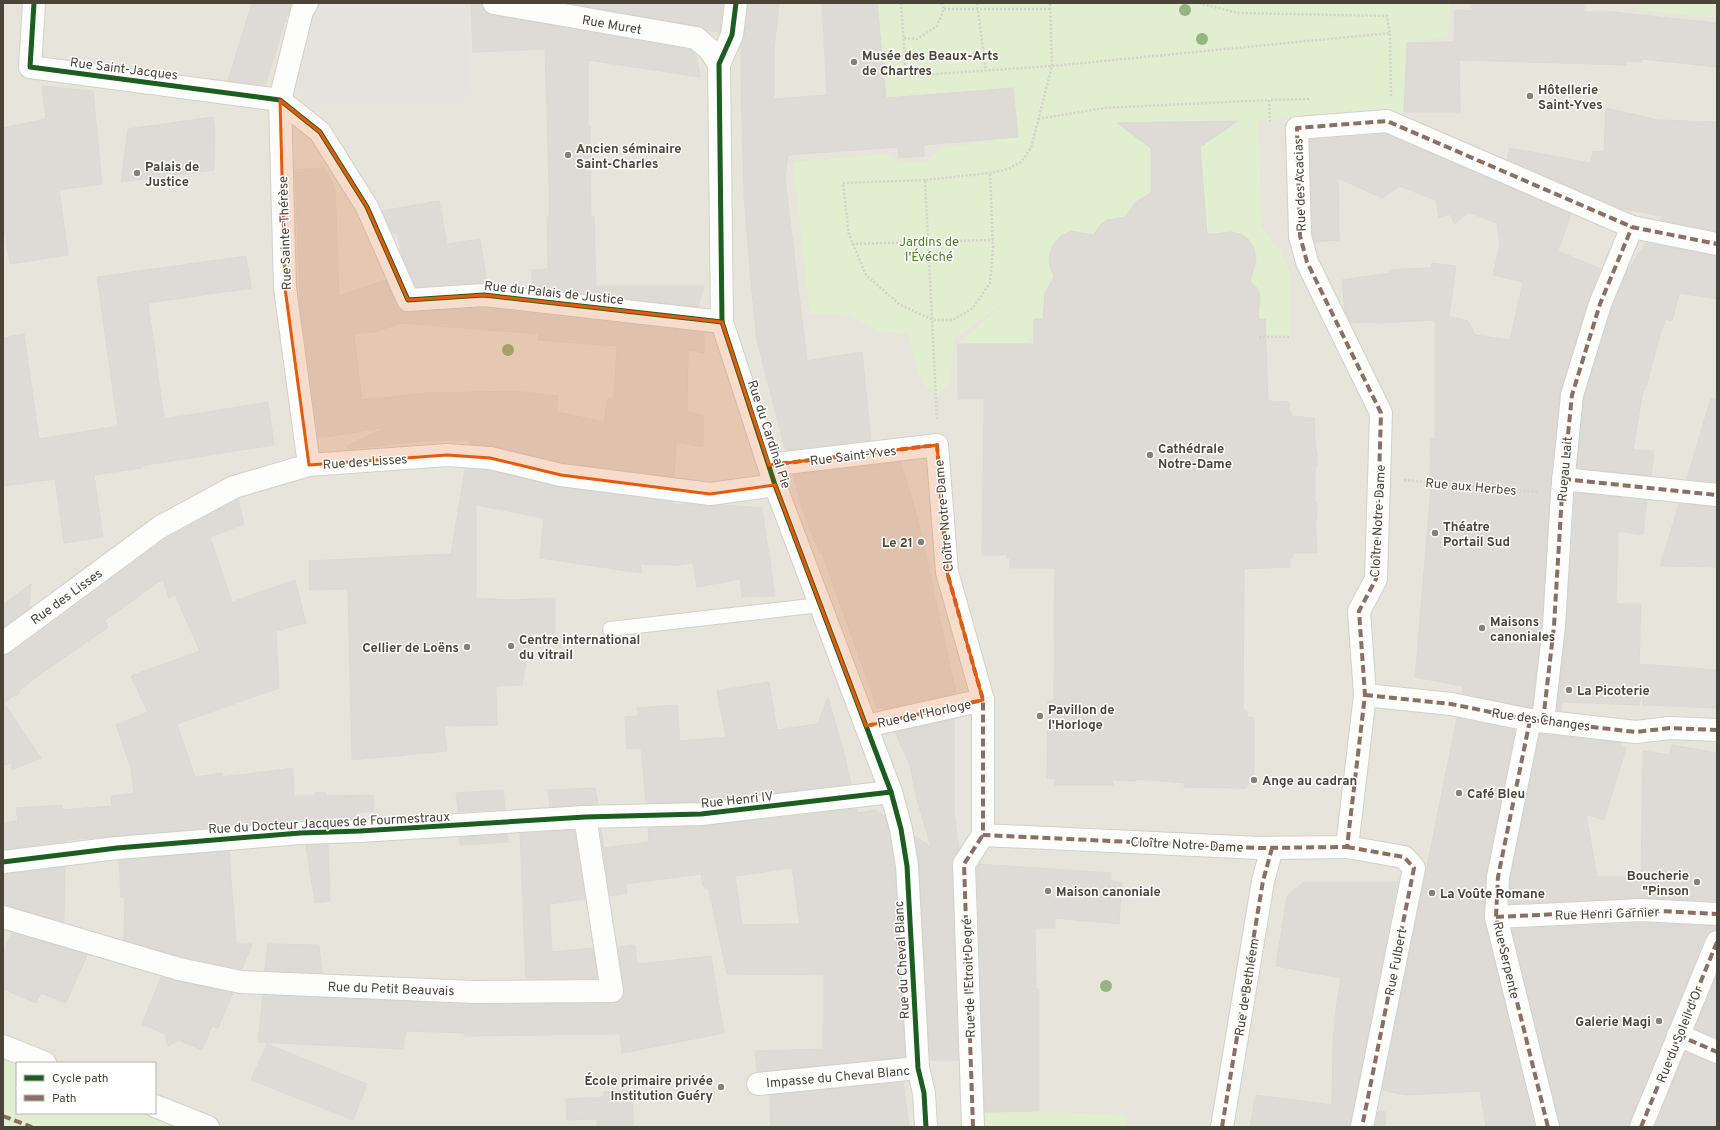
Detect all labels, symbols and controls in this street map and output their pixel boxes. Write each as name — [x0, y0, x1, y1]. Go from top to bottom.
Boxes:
street label: Rue Muret — [581, 13, 643, 39]
place label: Musée des Beaux-Arts de Chartres — [862, 49, 999, 80]
street label: Rue Saint-Jacques — [69, 55, 179, 85]
marker: Musée des Beaux-Arts de Chartres — [849, 57, 859, 67]
place label: Hôtellerie Saint-Yves — [1538, 83, 1603, 114]
marker: Hôtellerie Saint-Yves — [1525, 91, 1535, 101]
street label: Rue des Acacias — [1291, 138, 1311, 232]
place label: Ancien séminaire Saint-Charles — [576, 142, 682, 173]
marker: Ancien séminaire Saint-Charles — [563, 150, 573, 160]
place label: Palais de Justice — [145, 160, 199, 191]
marker: Palais de Justice — [132, 168, 142, 178]
street label: Rue Sainte-Thérèse — [276, 176, 296, 290]
park label: Jardins de l'Évéché — [899, 235, 959, 266]
street label: Rue du Palais de Justice — [483, 279, 624, 309]
street label: Rue du Cardinal Pie — [743, 378, 793, 491]
street label: Rue au Lait — [1555, 436, 1577, 502]
place label: Cathédrale Notre-Dame — [1158, 442, 1232, 473]
street label: Rue Saint-Yves — [809, 444, 897, 470]
marker: Cathédrale Notre-Dame — [1145, 450, 1155, 460]
street label: Rue des Lisses — [322, 452, 408, 474]
street label: Cloître Notre-Dame — [932, 459, 958, 573]
street label: Cloître Notre-Dame — [1368, 464, 1390, 578]
street label: Rue aux Herbes — [1425, 476, 1517, 500]
place label: Théatre Portail Sud — [1443, 520, 1510, 551]
marker: Théatre Portail Sud — [1430, 528, 1440, 538]
place label: Le 21 — [882, 536, 913, 552]
marker: Le 21 — [916, 537, 926, 547]
street label: Rue des Lisses — [28, 566, 106, 629]
place label: Maisons canoniales — [1490, 615, 1555, 646]
marker: Maisons canoniales — [1477, 623, 1487, 633]
place label: Centre international du vitrail — [519, 633, 640, 664]
place label: Cellier de Loëns — [362, 641, 459, 657]
marker: Centre international du vitrail — [506, 641, 516, 651]
marker: Cellier de Loëns — [462, 642, 472, 652]
place label: La Picoterie — [1577, 684, 1650, 700]
marker: La Picoterie — [1564, 685, 1574, 695]
street label: Rue de l'Horloge — [876, 697, 973, 733]
place label: Pavillon de l'Horloge — [1048, 703, 1115, 734]
street label: Rue des Changes — [1490, 706, 1591, 736]
marker: Pavillon de l'Horloge — [1035, 711, 1045, 721]
place label: Ange au cadran — [1262, 774, 1357, 790]
marker: Ange au cadran — [1249, 775, 1259, 785]
place label: Café Bleu — [1467, 787, 1525, 803]
marker: Café Bleu — [1454, 788, 1464, 798]
street label: Rue Henri IV — [700, 789, 774, 813]
street label: Rue du Docteur Jacques de Fourmestraux — [208, 810, 451, 838]
street label: Cloître Notre-Dame — [1130, 835, 1244, 857]
place label: Boucherie "Pinson — [1627, 869, 1689, 900]
marker: Boucherie "Pinson — [1692, 877, 1702, 887]
place label: Maison canoniale — [1056, 885, 1161, 901]
marker: Maison canoniale — [1043, 886, 1053, 896]
place label: La Voûte Romane — [1440, 887, 1545, 903]
marker: La Voûte Romane — [1427, 888, 1437, 898]
street label: Rue du Cheval Blanc — [892, 900, 914, 1020]
street label: Rue Henri Garnier — [1555, 905, 1660, 925]
street label: Rue de l'Etroit Degré — [960, 918, 980, 1038]
street label: Rue Serpente — [1488, 920, 1522, 1001]
street label: Rue Fulbert — [1383, 927, 1411, 997]
street label: Rue de Bethléem — [1232, 937, 1264, 1038]
street label: Rue du Petit Beauvais — [327, 980, 455, 1000]
street label: Rue du Soleil d'Or — [1654, 984, 1708, 1086]
place label: Galerie Magi — [1575, 1015, 1651, 1031]
marker: Galerie Magi — [1654, 1016, 1664, 1026]
legend — [16, 1062, 156, 1114]
street label: Impasse du Cheval Blanc — [766, 1064, 911, 1092]
text: Cycle path — [52, 1071, 109, 1087]
place label: École primaire privée Institution Guéry — [584, 1072, 714, 1105]
marker: École primaire privée Institution Guéry — [716, 1082, 726, 1092]
text: Path — [52, 1091, 77, 1107]

